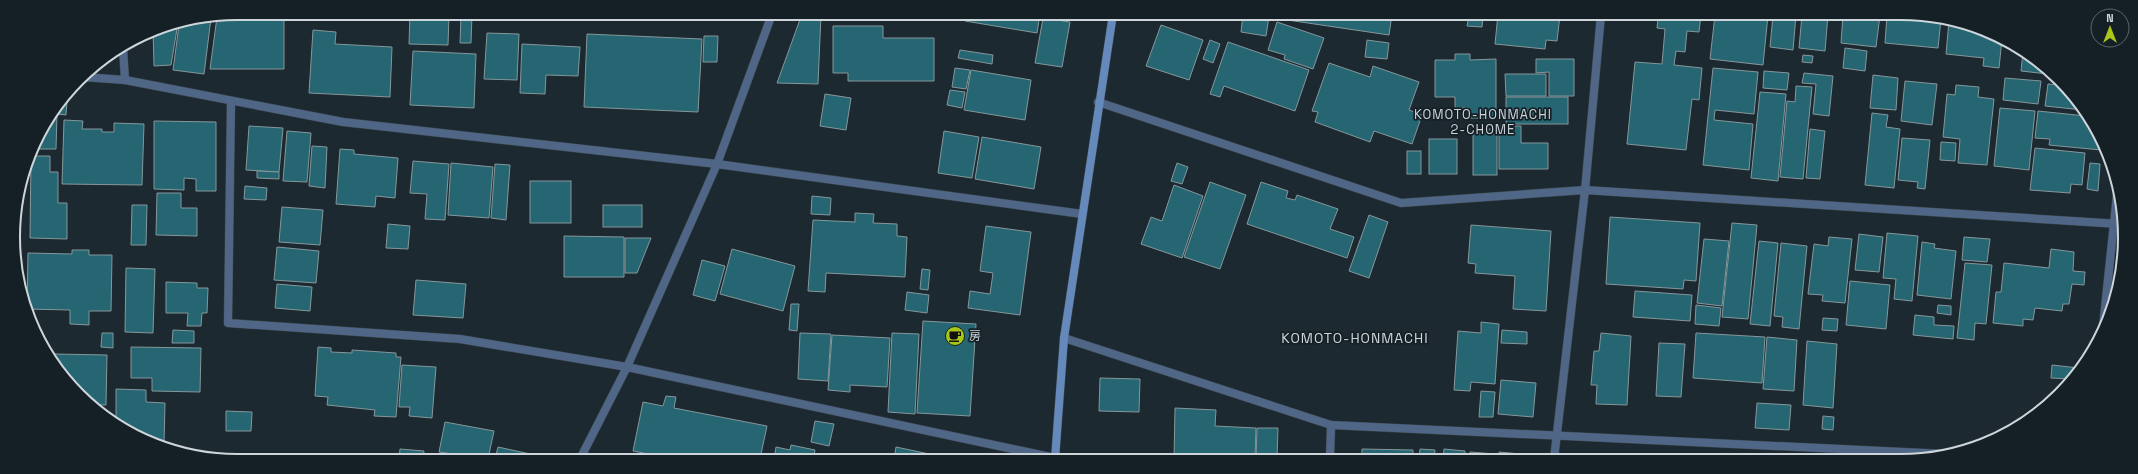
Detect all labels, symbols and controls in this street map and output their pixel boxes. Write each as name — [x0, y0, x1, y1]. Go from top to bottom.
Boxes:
north arrow — [2090, 8, 2130, 48]
text: N — [2106, 11, 2114, 25]
district label: KOMOTO-HONMACHI 2-CHOME — [1414, 106, 1552, 138]
cafe icon: 房 — [944, 325, 966, 347]
place label: 房 — [969, 328, 981, 344]
district label: KOMOTO-HONMACHI — [1281, 329, 1429, 347]

